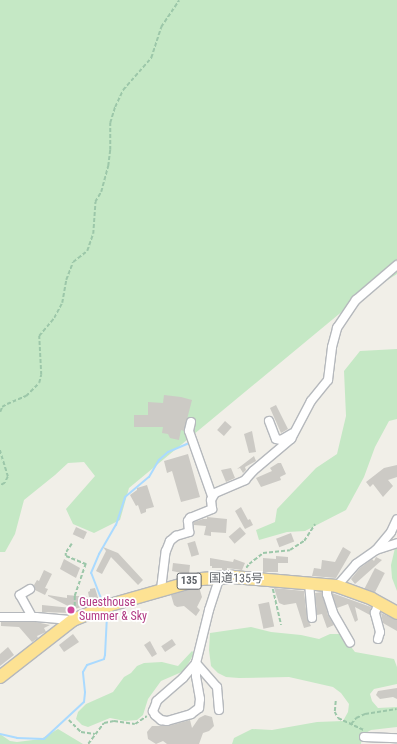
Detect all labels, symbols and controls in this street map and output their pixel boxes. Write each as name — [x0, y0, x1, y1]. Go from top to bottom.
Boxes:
street label: 国道135号 — [209, 571, 263, 587]
road number: 135 — [176, 572, 202, 590]
place label: Guesthouse Summer & Sky — [79, 596, 147, 624]
marker: Guesthouse Summer & Sky — [66, 605, 76, 615]

